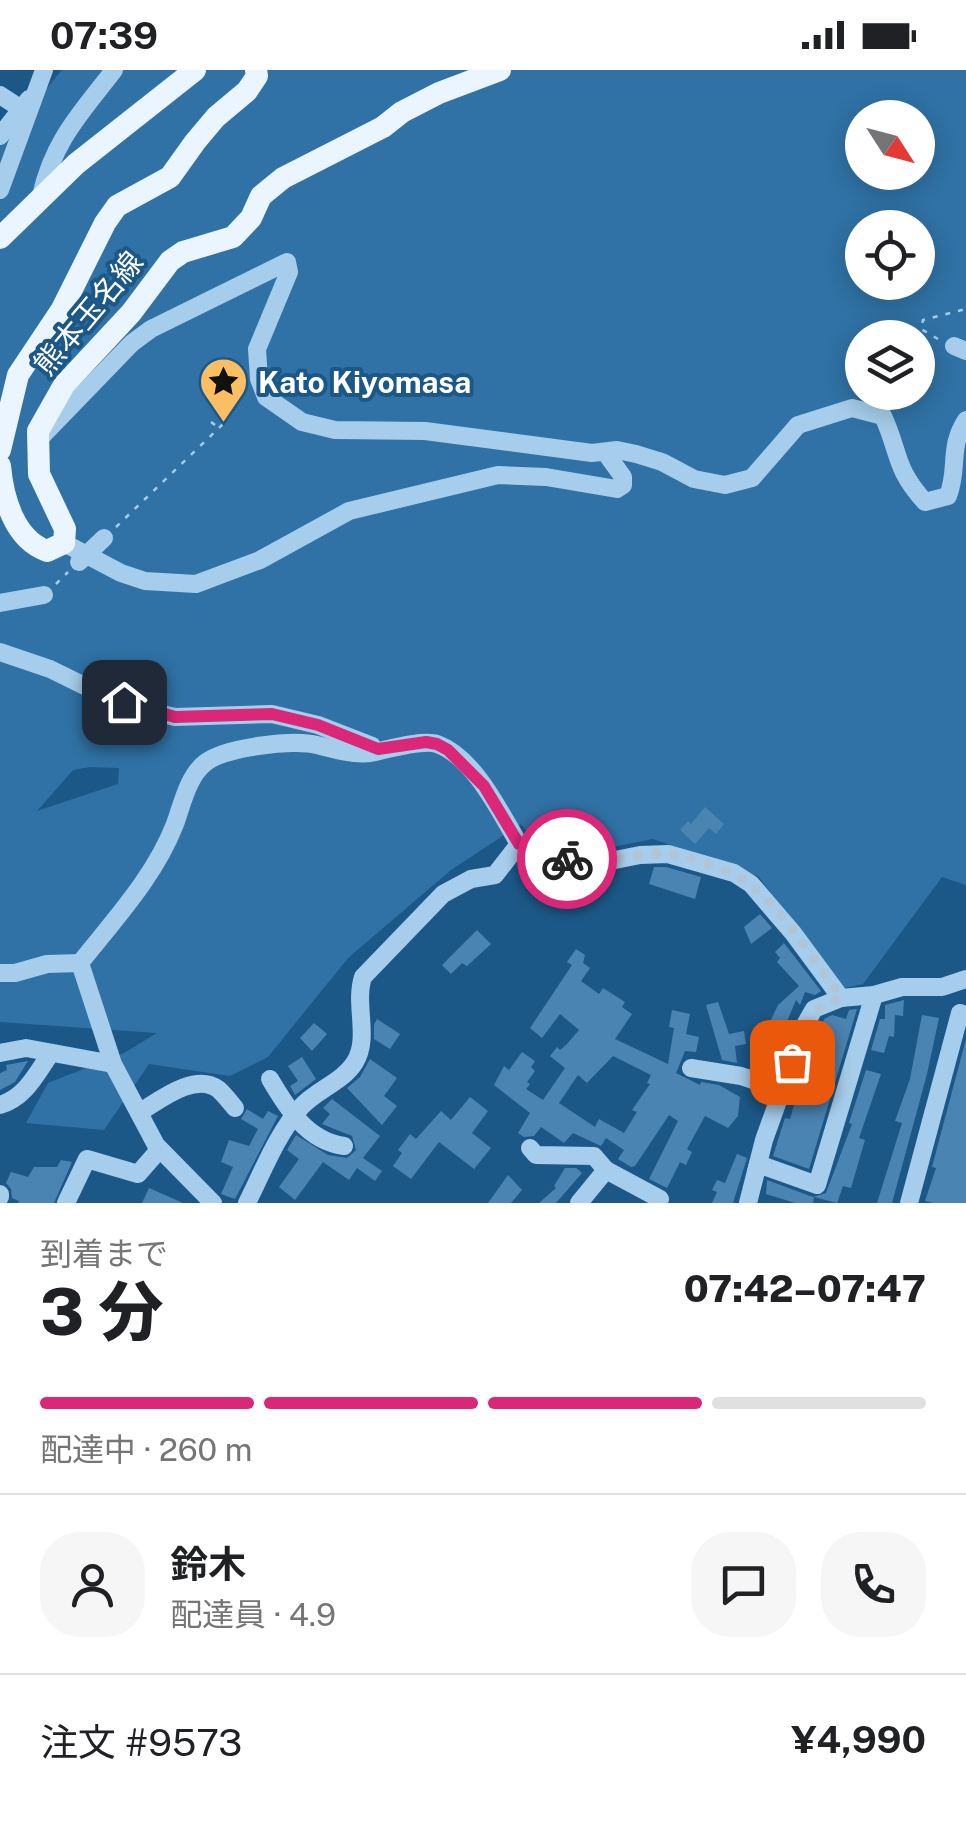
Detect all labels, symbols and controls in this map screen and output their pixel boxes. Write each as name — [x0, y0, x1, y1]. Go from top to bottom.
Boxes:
text: 07:39 — [50, 13, 158, 58]
north arrow — [845, 100, 935, 190]
map controls — [845, 100, 935, 410]
button: locate — [845, 210, 935, 300]
street label: 熊本玉名線 — [26, 244, 150, 382]
button: layers — [845, 320, 935, 410]
place icon: Kato Kiyomasa — [197, 356, 249, 424]
place label: Kato Kiyomasa — [258, 364, 471, 400]
pin — [82, 660, 167, 745]
icon: home — [97, 675, 152, 730]
courier — [517, 809, 617, 909]
icon: bike — [540, 832, 595, 887]
pin — [750, 1020, 835, 1105]
icon: bag — [765, 1035, 820, 1090]
text: 到着まで — [40, 1235, 168, 1272]
text: 07:42–07:47 — [684, 1266, 926, 1311]
text: 3 分 — [40, 1273, 163, 1350]
text: 配達中 · 260 m — [40, 1431, 253, 1468]
button: person — [40, 1532, 145, 1637]
button: chat — [691, 1532, 796, 1637]
button: phone — [821, 1532, 926, 1637]
text: 鈴木 — [170, 1542, 246, 1587]
text: 配達員 · 4.9 — [170, 1596, 336, 1633]
text: ¥4,990 — [791, 1717, 926, 1762]
text: 注文 #9573 — [40, 1720, 242, 1765]

